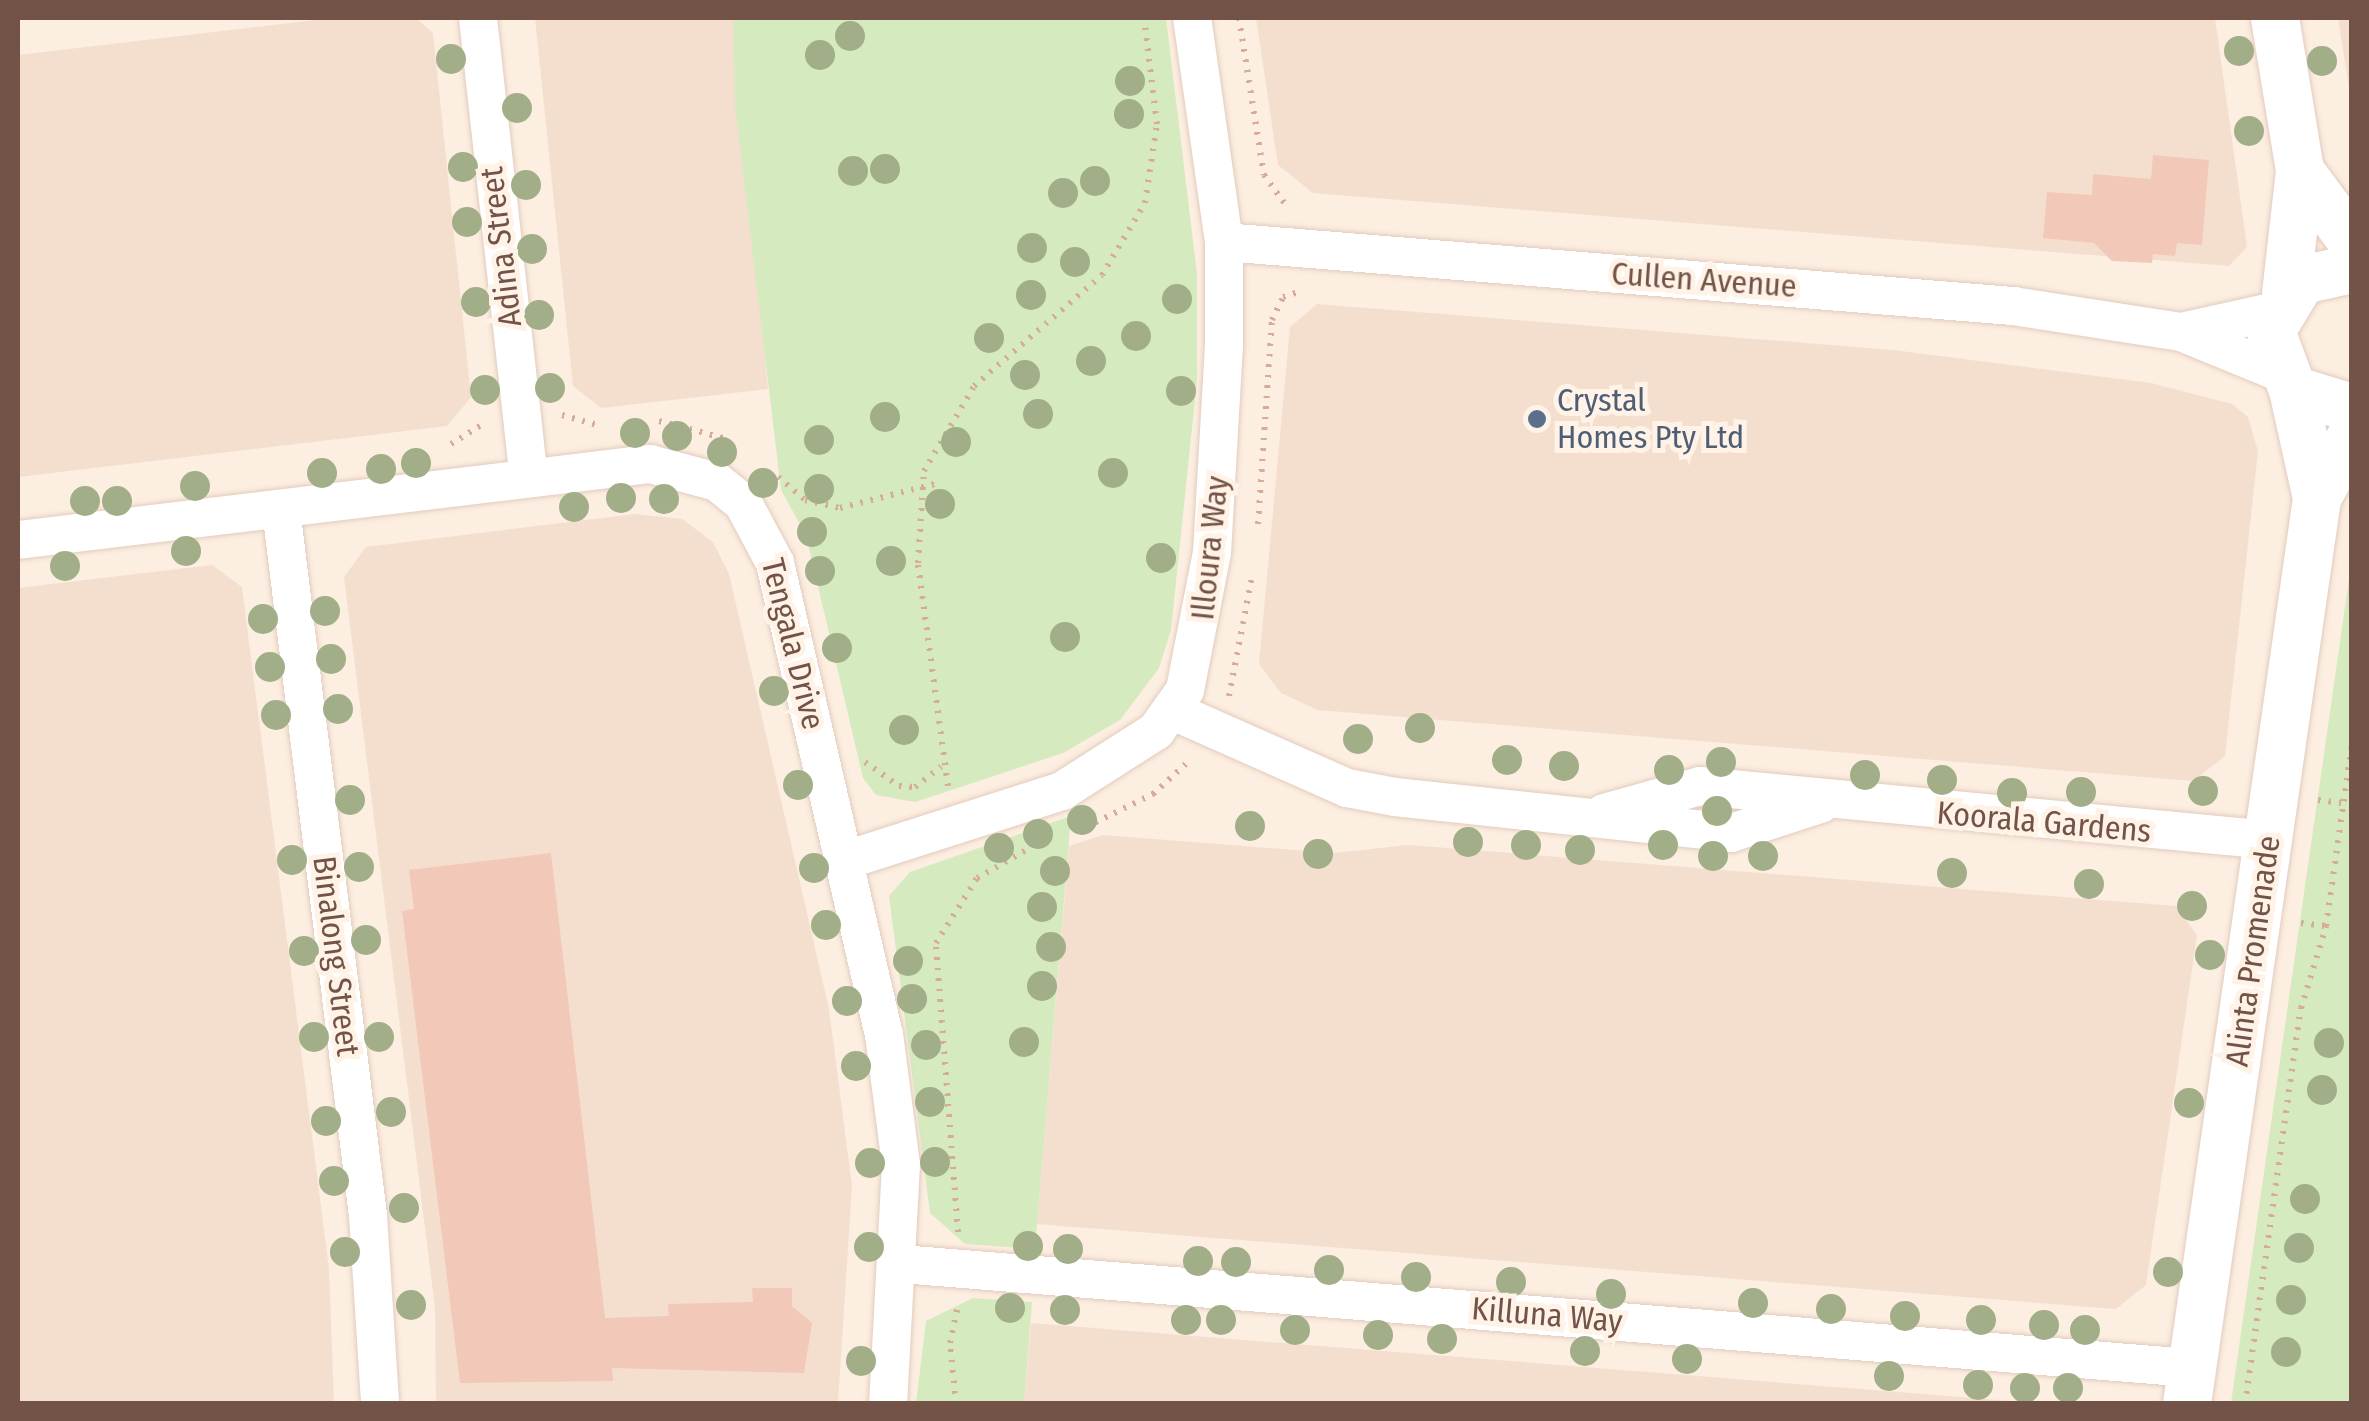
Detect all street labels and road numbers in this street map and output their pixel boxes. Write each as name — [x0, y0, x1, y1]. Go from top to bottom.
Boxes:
street label: Adina Street — [472, 165, 530, 329]
street label: Cullen Avenue — [1610, 254, 1798, 306]
street label: Illoura Way — [1183, 474, 1237, 622]
street label: Tengala Drive — [753, 555, 833, 733]
street label: Koorala Gardens — [1935, 794, 2153, 850]
street label: Alinta Promenade — [2218, 833, 2288, 1069]
street label: Binalong Street — [305, 854, 367, 1058]
street label: Killuna Way — [1470, 1289, 1624, 1341]

